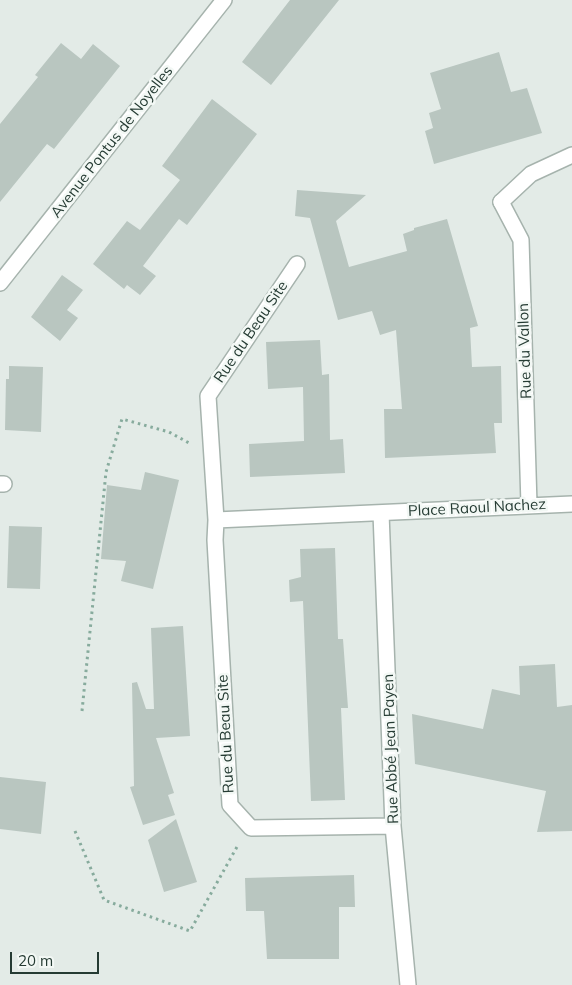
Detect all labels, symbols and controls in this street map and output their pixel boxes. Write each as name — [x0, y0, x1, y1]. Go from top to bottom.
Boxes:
street label: Avenue Pontus de Noyelles — [47, 63, 177, 221]
street label: Rue du Beau Site — [210, 278, 292, 386]
street label: Rue du Vallon — [514, 303, 536, 399]
street label: Place Raoul Nachez — [408, 495, 546, 521]
street label: Rue du Beau Site — [214, 674, 238, 794]
street label: Rue Abbé Jean Payen — [379, 674, 403, 824]
scale bar — [12, 942, 101, 974]
text: 20 m — [18, 951, 53, 970]

